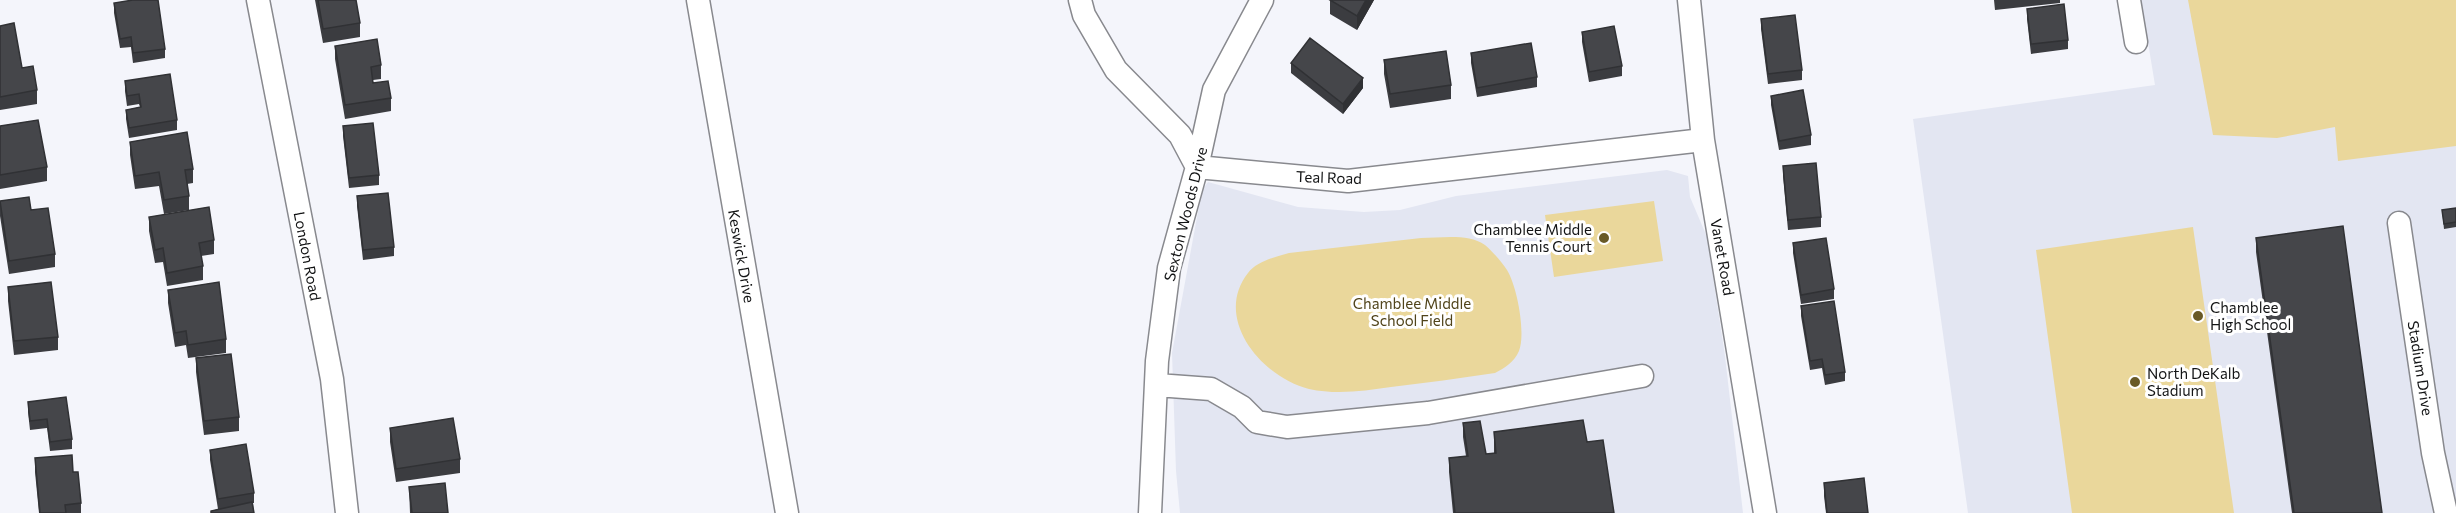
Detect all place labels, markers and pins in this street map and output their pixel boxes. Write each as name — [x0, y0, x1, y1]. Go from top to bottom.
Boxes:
place label: Chamblee Middle Tennis Court — [1474, 220, 1592, 255]
marker: Chamblee Middle Tennis Court — [1597, 231, 1611, 245]
place label: Chamblee High School — [2210, 298, 2291, 333]
marker: Chamblee High School — [2191, 309, 2205, 323]
place label: North DeKalb Stadium — [2147, 364, 2241, 399]
marker: North DeKalb Stadium — [2128, 375, 2142, 389]

